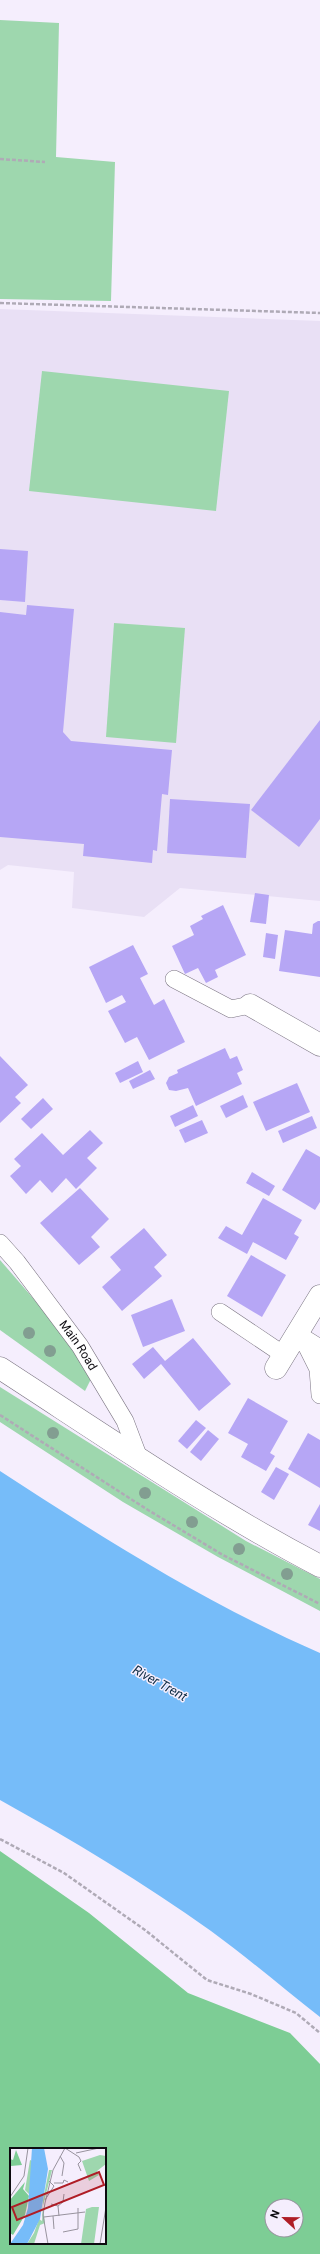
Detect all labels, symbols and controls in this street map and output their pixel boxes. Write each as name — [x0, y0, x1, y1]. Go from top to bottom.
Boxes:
street label: Main Road — [56, 1318, 100, 1373]
water label: River Trent — [130, 1662, 191, 1704]
inset map — [10, 2148, 106, 2244]
north arrow — [264, 2198, 304, 2238]
text: N — [268, 2208, 283, 2220]

